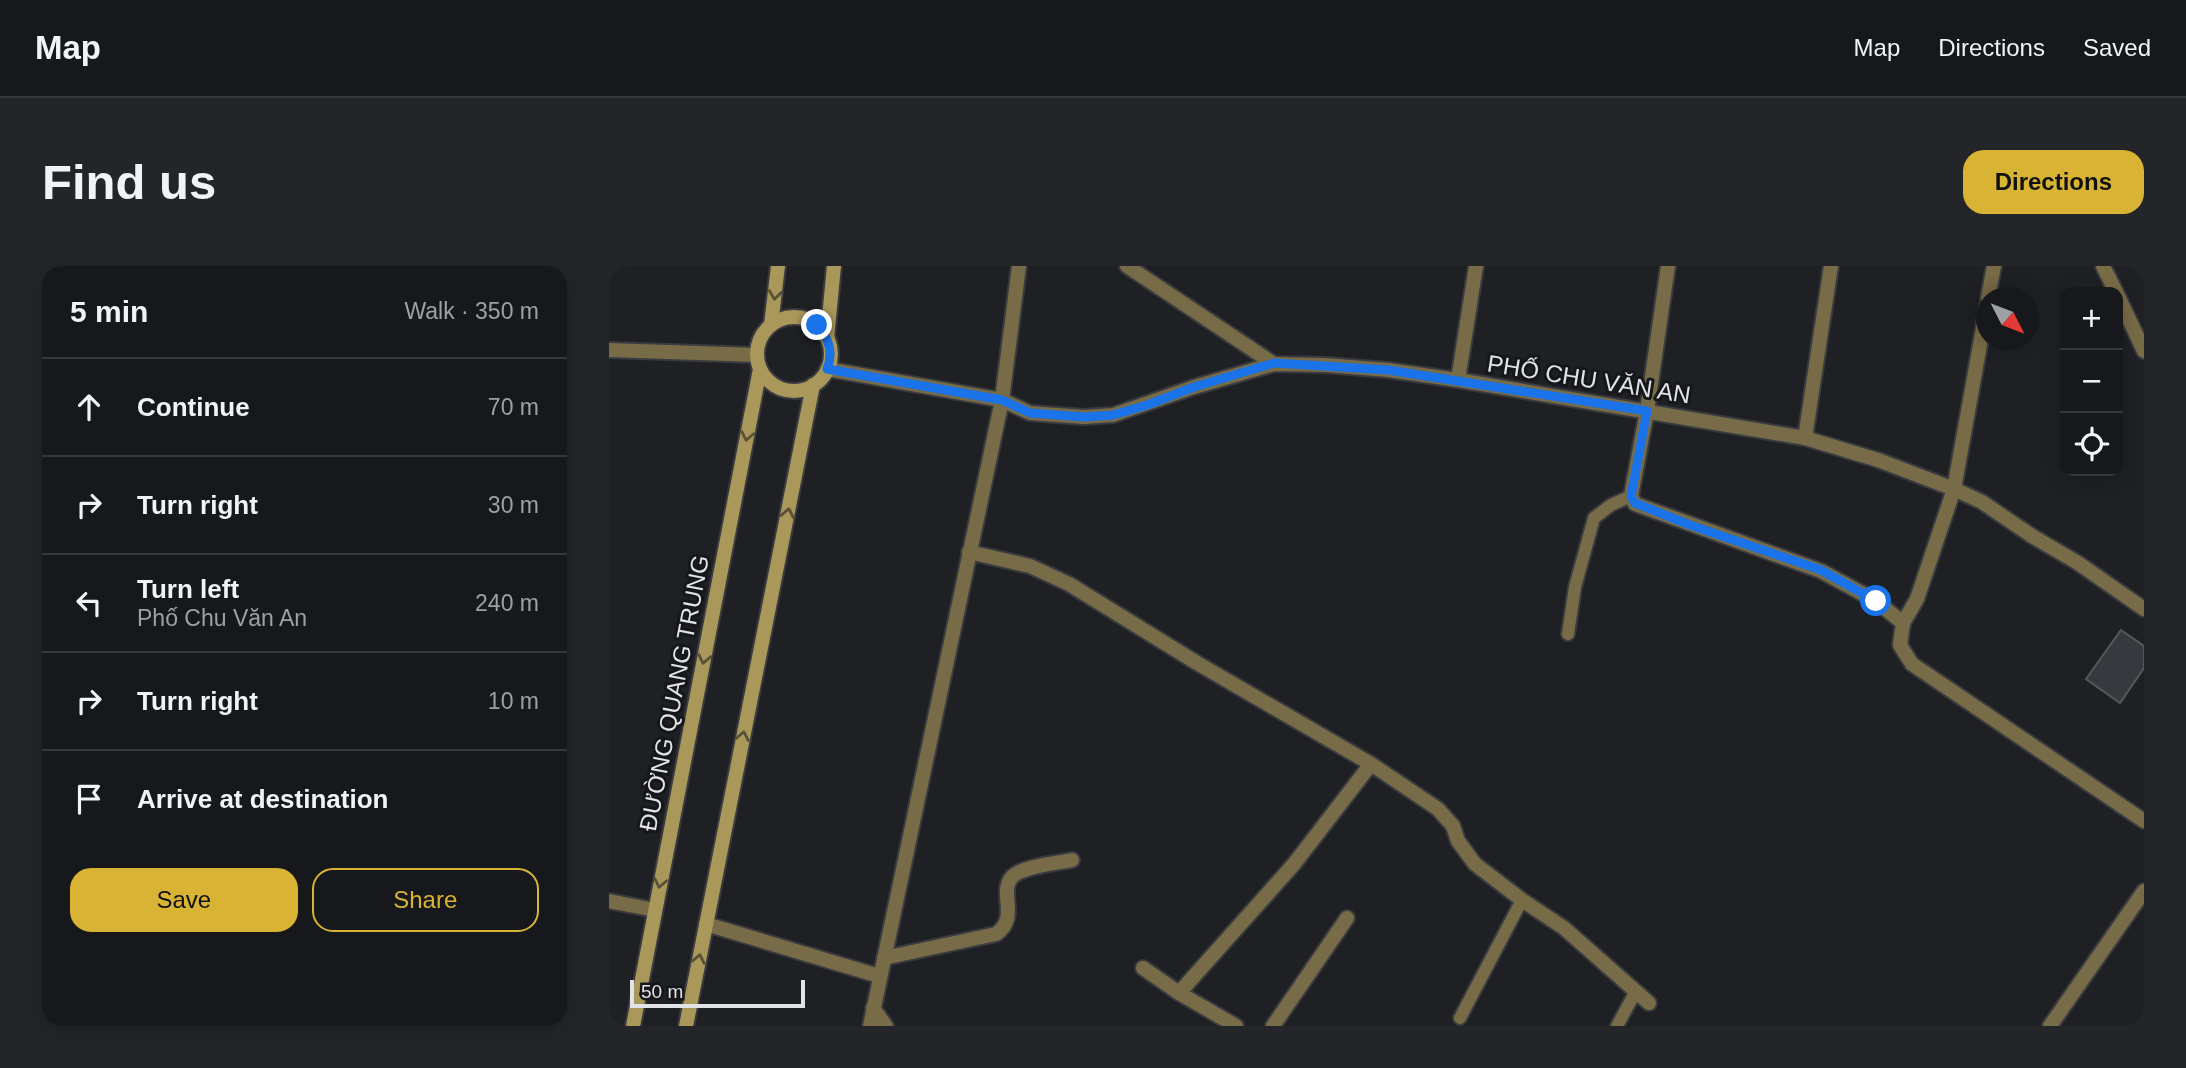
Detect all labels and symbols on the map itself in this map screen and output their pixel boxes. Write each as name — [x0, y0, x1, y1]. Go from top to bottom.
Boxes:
north arrow — [1976, 287, 2039, 350]
one-way arrow — [767, 290, 782, 301]
route end — [801, 309, 832, 340]
street label: PHỐ CHU VĂN AN — [1485, 350, 1693, 408]
one-way arrow — [740, 430, 755, 442]
one-way arrow — [779, 507, 794, 519]
street label: ĐƯỜNG QUANG TRUNG — [634, 553, 714, 833]
route start — [1860, 585, 1891, 616]
one-way arrow — [697, 653, 712, 665]
one-way arrow — [735, 730, 750, 742]
one-way arrow — [654, 877, 669, 889]
one-way arrow — [691, 953, 706, 965]
scale bar — [630, 977, 805, 1009]

